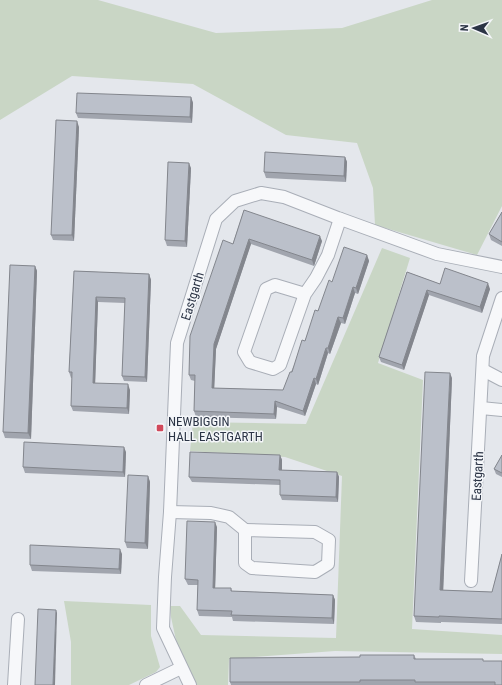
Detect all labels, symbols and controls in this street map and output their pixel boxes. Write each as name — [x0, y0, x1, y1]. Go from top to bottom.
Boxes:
north arrow — [454, 8, 494, 48]
text: N — [458, 24, 471, 31]
street label: Eastgarth — [178, 270, 207, 322]
place label: NEWBIGGIN HALL EASTGARTH — [168, 414, 263, 444]
marker: NEWBIGGIN HALL EASTGARTH — [155, 423, 165, 433]
street label: Eastgarth — [469, 451, 486, 501]

